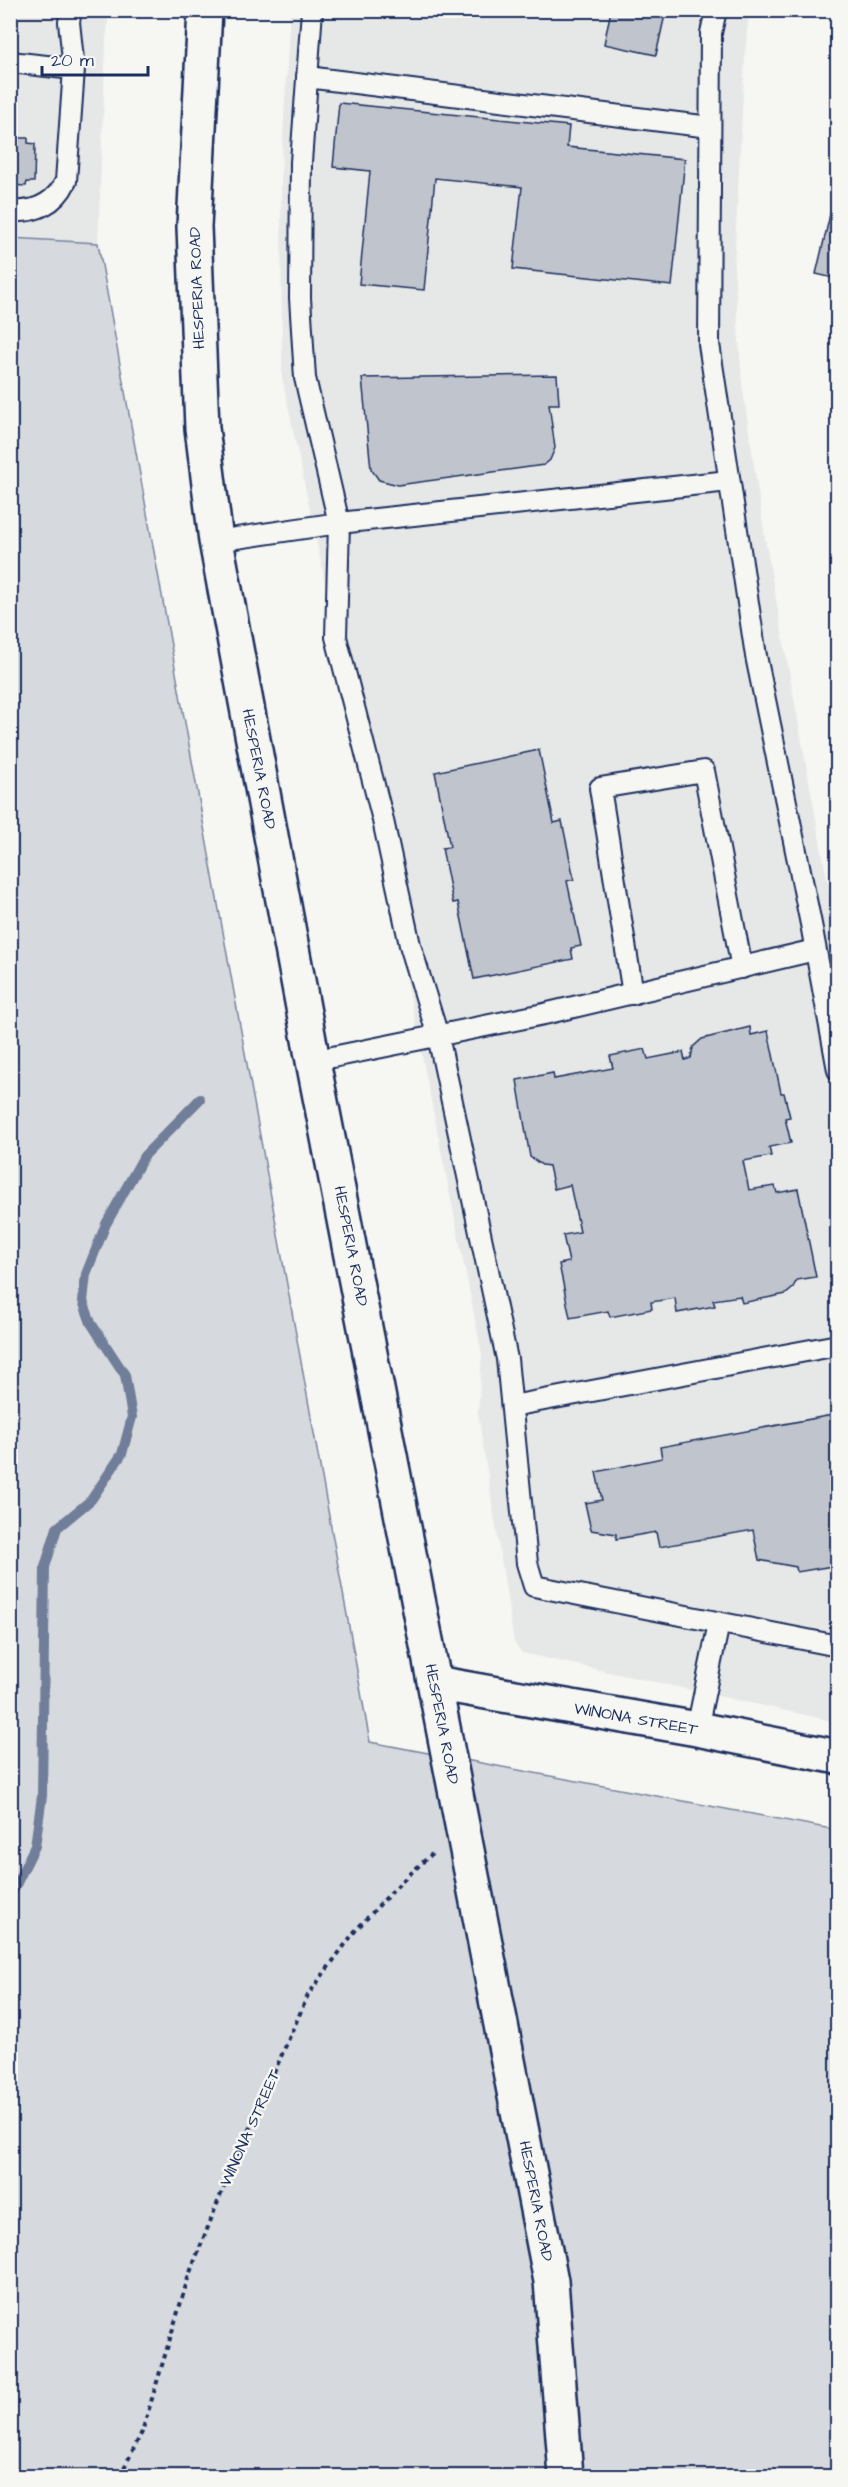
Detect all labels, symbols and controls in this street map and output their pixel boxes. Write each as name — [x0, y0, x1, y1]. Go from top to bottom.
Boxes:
scale bar — [42, 39, 148, 77]
text: 20 m — [51, 48, 94, 73]
street label: HESPERIA ROAD — [184, 226, 210, 350]
street label: HESPERIA ROAD — [237, 707, 281, 831]
street label: HESPERIA ROAD — [329, 1184, 373, 1308]
street label: HESPERIA ROAD — [420, 1662, 464, 1786]
street label: WINONA STREET — [572, 1697, 700, 1741]
street label: WINONA STREET — [214, 2066, 286, 2190]
street label: HESPERIA ROAD — [514, 2139, 558, 2263]

